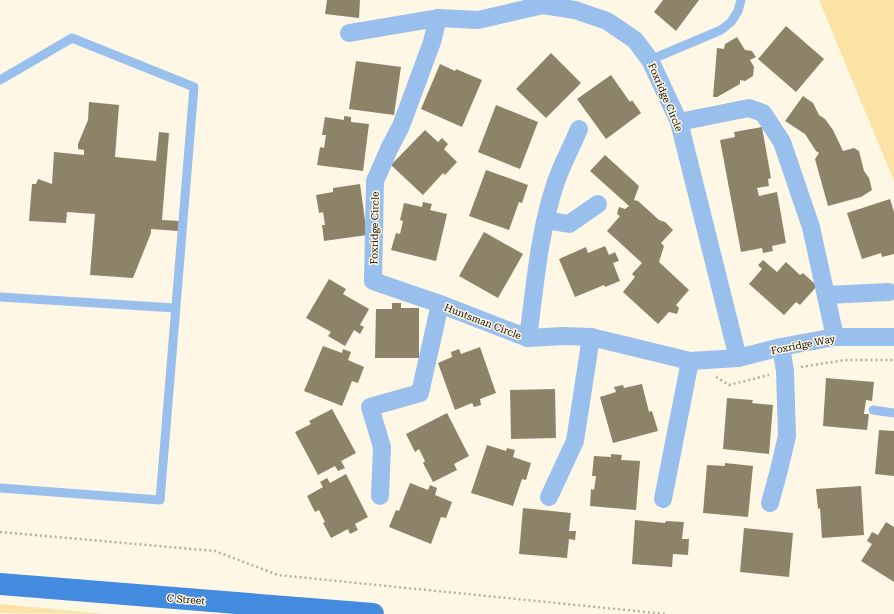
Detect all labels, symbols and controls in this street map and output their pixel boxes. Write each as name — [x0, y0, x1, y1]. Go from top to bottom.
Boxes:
street label: Foxridge Circle — [646, 61, 685, 133]
street label: Foxridge Circle — [368, 191, 381, 265]
street label: Huntsman Circle — [443, 302, 523, 341]
street label: Foxridge Way — [770, 333, 836, 356]
street label: C Street — [166, 592, 206, 607]

